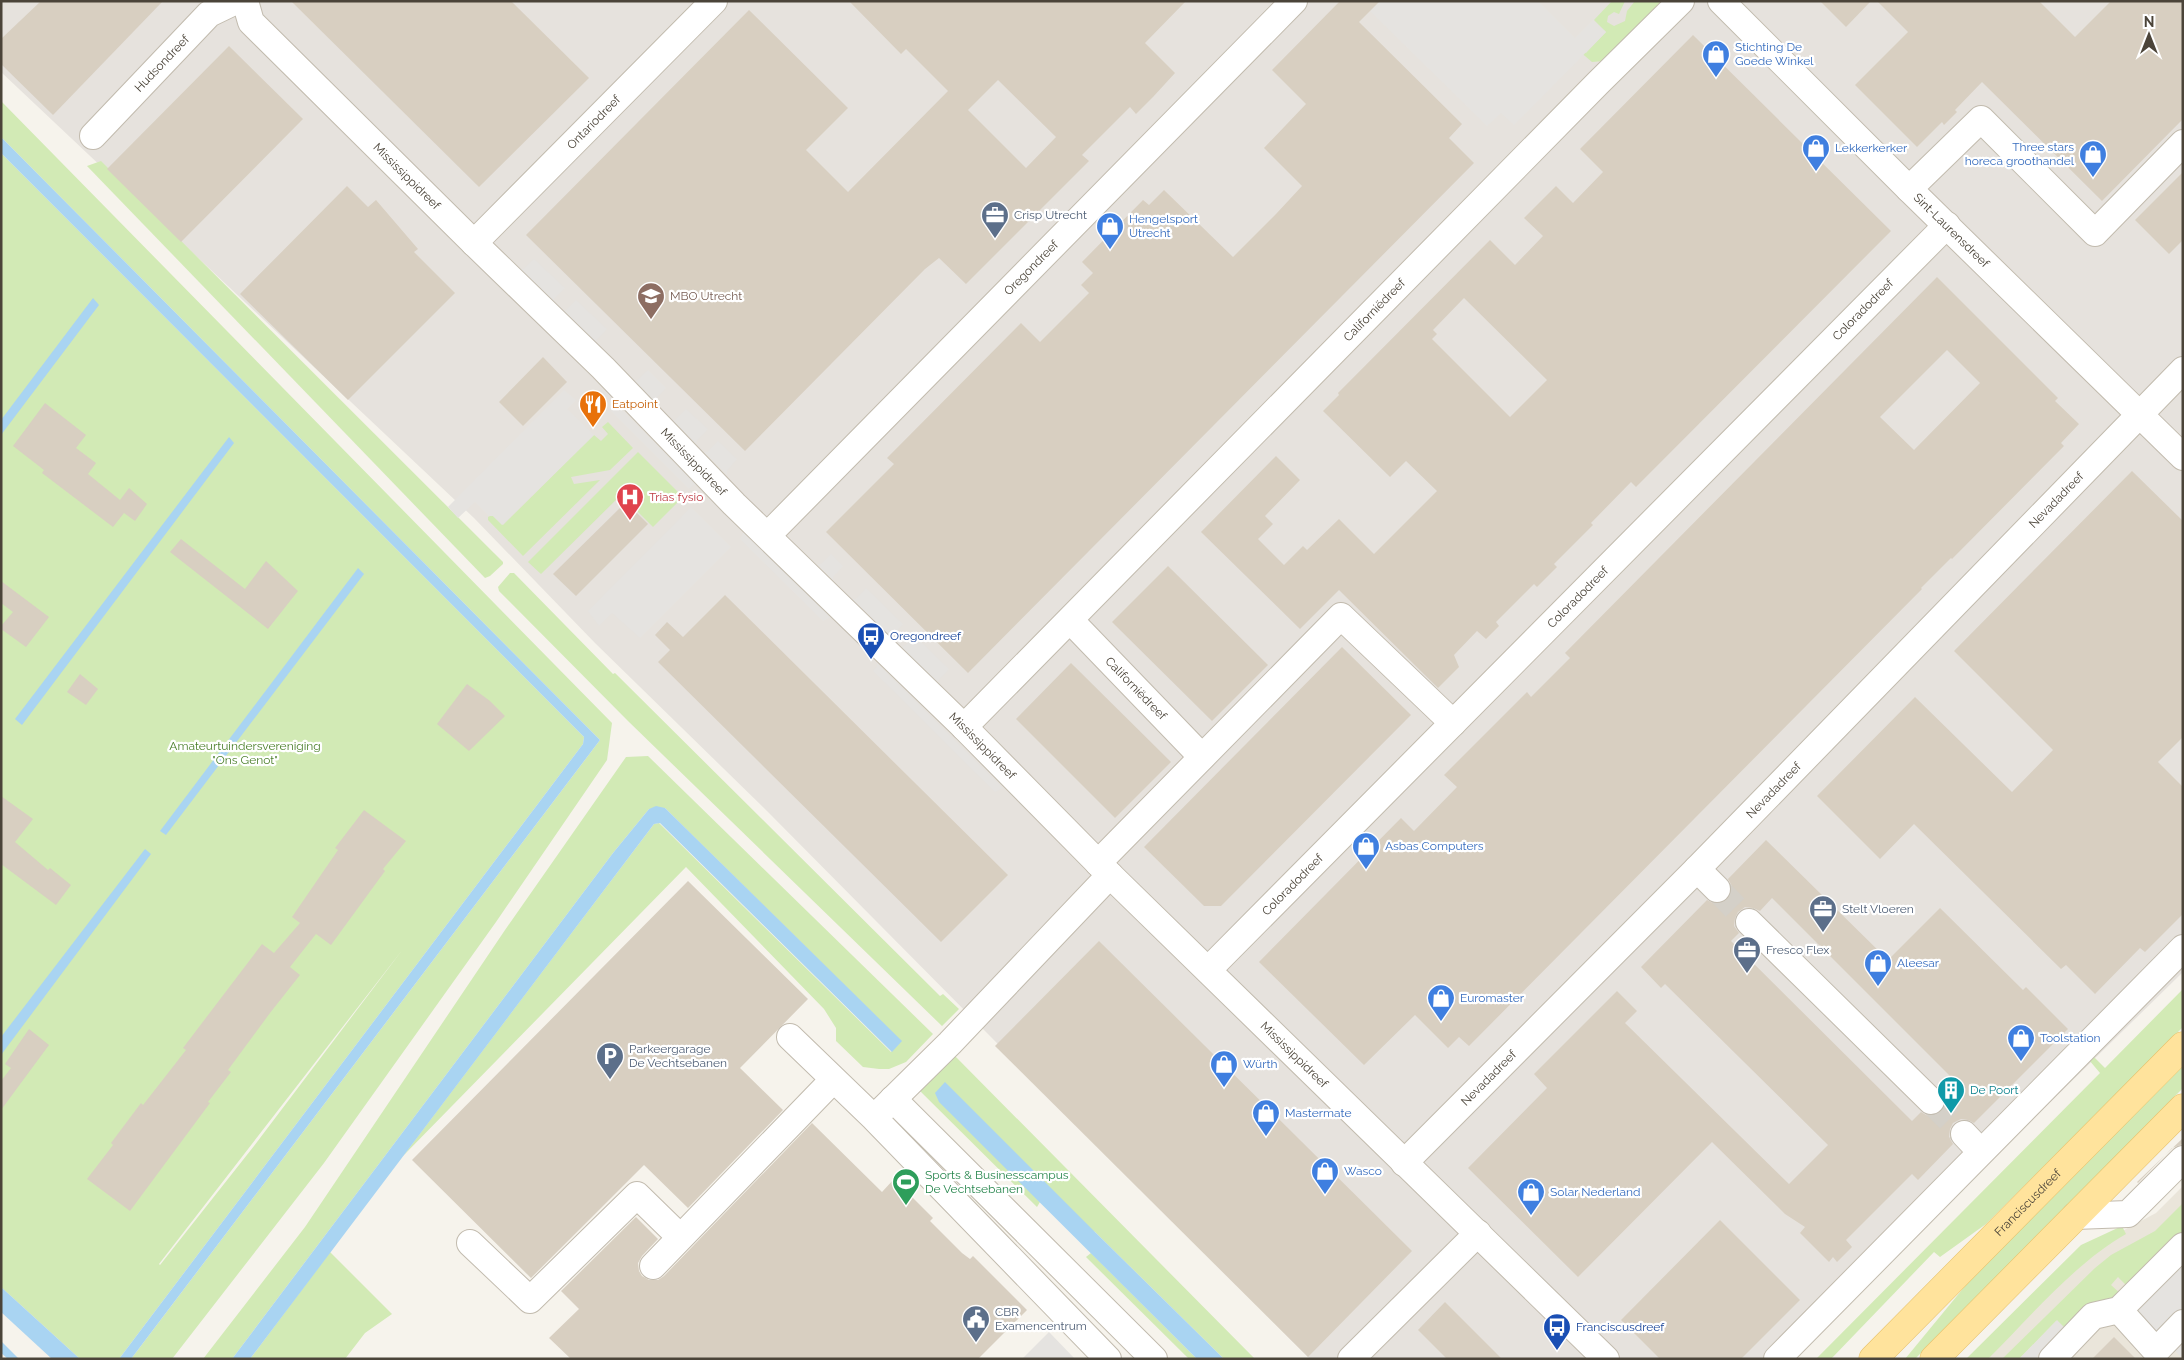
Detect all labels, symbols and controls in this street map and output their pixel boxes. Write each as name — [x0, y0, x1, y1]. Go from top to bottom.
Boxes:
north arrow — [2124, 10, 2174, 60]
text: N — [2144, 14, 2154, 30]
street label: Hudsondreef — [132, 32, 193, 95]
shop icon: Stichting De Goede Winkel — [1701, 39, 1731, 78]
place label: Stichting De Goede Winkel — [1735, 40, 1814, 68]
street label: Ontariodreef — [564, 92, 624, 152]
shop icon: Lekkerkerker — [1801, 133, 1831, 172]
shop icon: Three stars horeca groothandel — [2078, 139, 2108, 178]
street label: Mississippidreef — [370, 140, 444, 213]
place label: Three stars horeca groothandel — [1965, 140, 2075, 168]
place label: Lekkerkerker — [1835, 141, 1908, 155]
street label: Sint-Laurensdreef — [1911, 190, 1993, 271]
office icon: Crisp Utrecht — [980, 200, 1010, 239]
place label: Crisp Utrecht — [1014, 208, 1087, 222]
shop icon: Hengelsport Utrecht — [1095, 211, 1125, 250]
place label: Hengelsport Utrecht — [1129, 212, 1198, 240]
street label: Oregondreef — [1001, 237, 1062, 298]
street label: Californiëdreef — [1341, 275, 1409, 344]
street label: Coloradodreef — [1830, 275, 1897, 343]
school or university icon: MBO Utrecht — [636, 281, 666, 320]
place label: MBO Utrecht — [670, 289, 742, 303]
restaurant icon: Eatpoint — [578, 389, 608, 428]
place label: Eatpoint — [612, 397, 658, 411]
street label: Mississippidreef — [658, 425, 730, 500]
street label: Nevadadreef — [2026, 469, 2087, 531]
hospital icon: Trias fysio — [615, 482, 645, 521]
place label: Trias fysio — [649, 490, 703, 504]
street label: Coloradodreef — [1544, 563, 1612, 631]
bus stop icon: Oregondreef — [856, 621, 886, 660]
place label: Oregondreef — [890, 629, 962, 643]
street label: Californiëdreef — [1102, 654, 1170, 724]
street label: Mississippidreef — [946, 710, 1019, 783]
park label: Amateurtuindersvereniging "Ons Genot" — [169, 739, 321, 767]
street label: Nevadadreef — [1743, 759, 1805, 821]
shop icon: Asbas Computers — [1351, 831, 1381, 870]
place label: Asbas Computers — [1385, 839, 1484, 853]
street label: Coloradodreef — [1259, 851, 1327, 918]
office icon: Stelt Vloeren — [1808, 894, 1838, 933]
place label: Stelt Vloeren — [1842, 902, 1914, 916]
office icon: Fresco Flex — [1732, 935, 1762, 974]
place label: Fresco Flex — [1766, 943, 1829, 957]
shop icon: Aleesar — [1863, 948, 1893, 987]
place label: Aleesar — [1897, 956, 1940, 970]
shop icon: Euromaster — [1426, 983, 1456, 1022]
place label: Euromaster — [1460, 991, 1525, 1005]
street label: Mississippidreef — [1258, 1019, 1332, 1091]
shop icon: Toolstation — [2006, 1023, 2036, 1062]
place label: Toolstation — [2040, 1031, 2101, 1045]
parking icon: Parkeergarage De Vechtsebanen — [595, 1041, 625, 1080]
place label: Parkeergarage De Vechtsebanen — [629, 1042, 727, 1070]
street label: Nevadadreef — [1458, 1047, 1520, 1109]
shop icon: Würth — [1209, 1049, 1239, 1088]
place label: Würth — [1243, 1057, 1277, 1071]
building icon: De Poort — [1936, 1075, 1966, 1114]
place label: De Poort — [1970, 1083, 2019, 1097]
shop icon: Mastermate — [1251, 1098, 1281, 1137]
place label: Mastermate — [1285, 1106, 1351, 1120]
shop icon: Wasco — [1310, 1156, 1340, 1195]
place label: Wasco — [1344, 1164, 1382, 1178]
street label: Franciscusdreef — [1992, 1166, 2065, 1239]
sports icon: Sports & Businesscampus De Vechtsebanen — [891, 1167, 921, 1206]
place label: Sports & Businesscampus De Vechtsebanen — [925, 1168, 1069, 1196]
shop icon: Solar Nederland — [1516, 1177, 1546, 1216]
place label: Solar Nederland — [1550, 1185, 1640, 1199]
public building icon: CBR Examencentrum — [961, 1304, 991, 1343]
place label: CBR Examencentrum — [995, 1305, 1087, 1333]
bus stop icon: Franciscusdreef — [1542, 1312, 1572, 1351]
place label: Franciscusdreef — [1576, 1320, 1665, 1334]

